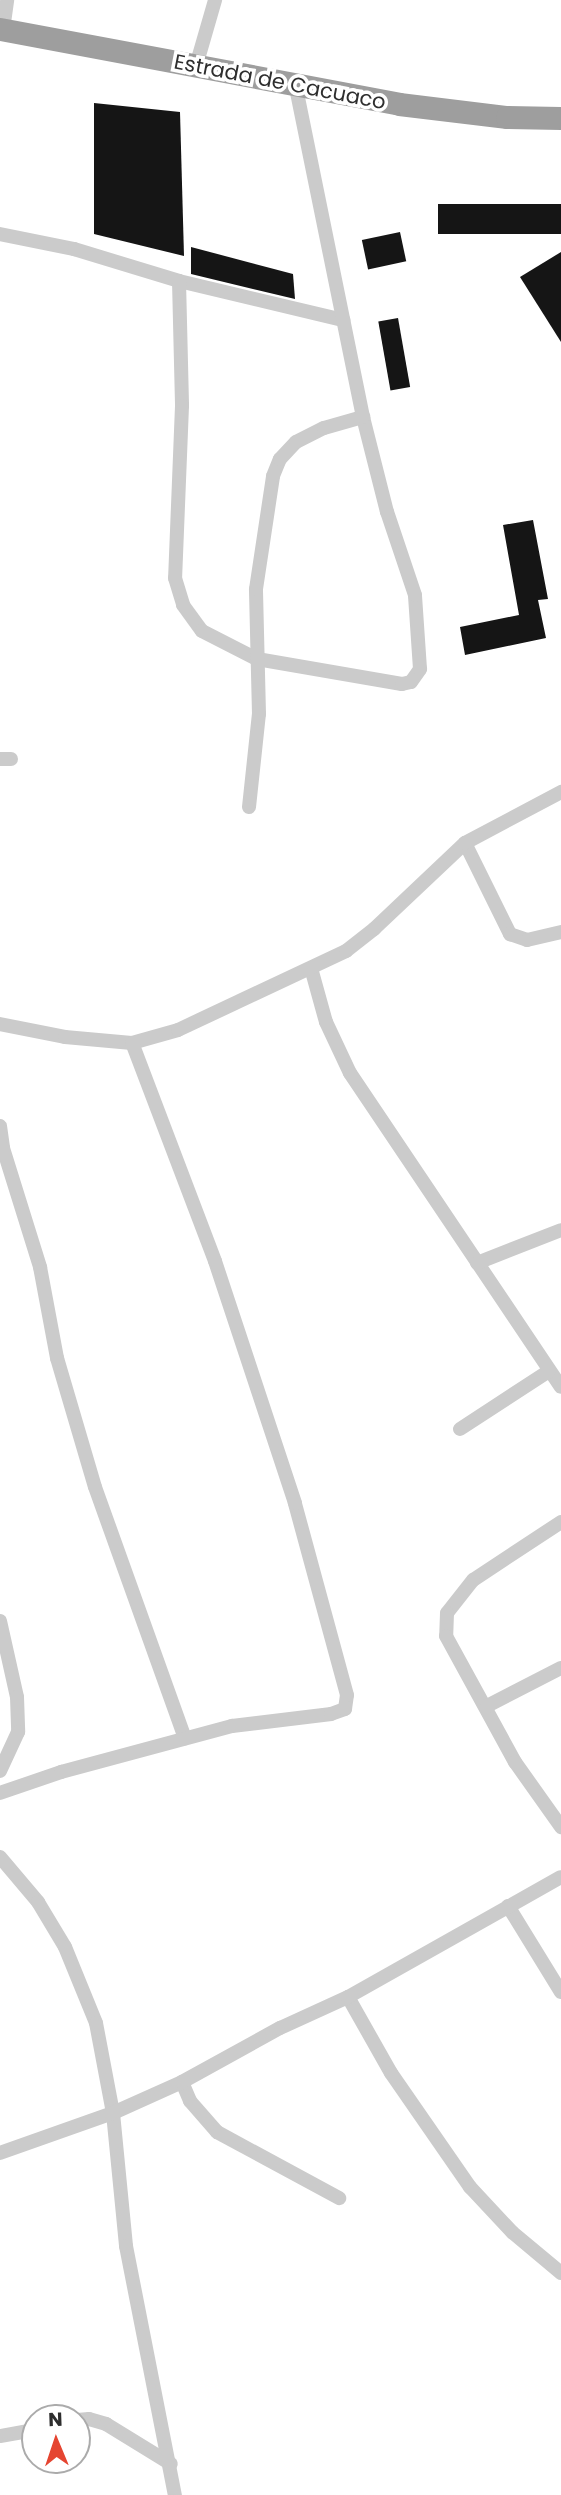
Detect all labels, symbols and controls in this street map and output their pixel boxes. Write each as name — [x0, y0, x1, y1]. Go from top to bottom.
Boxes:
street label: Estrada de Cacuaco — [172, 49, 388, 115]
north arrow — [21, 2404, 91, 2474]
text: N — [48, 2406, 63, 2433]

